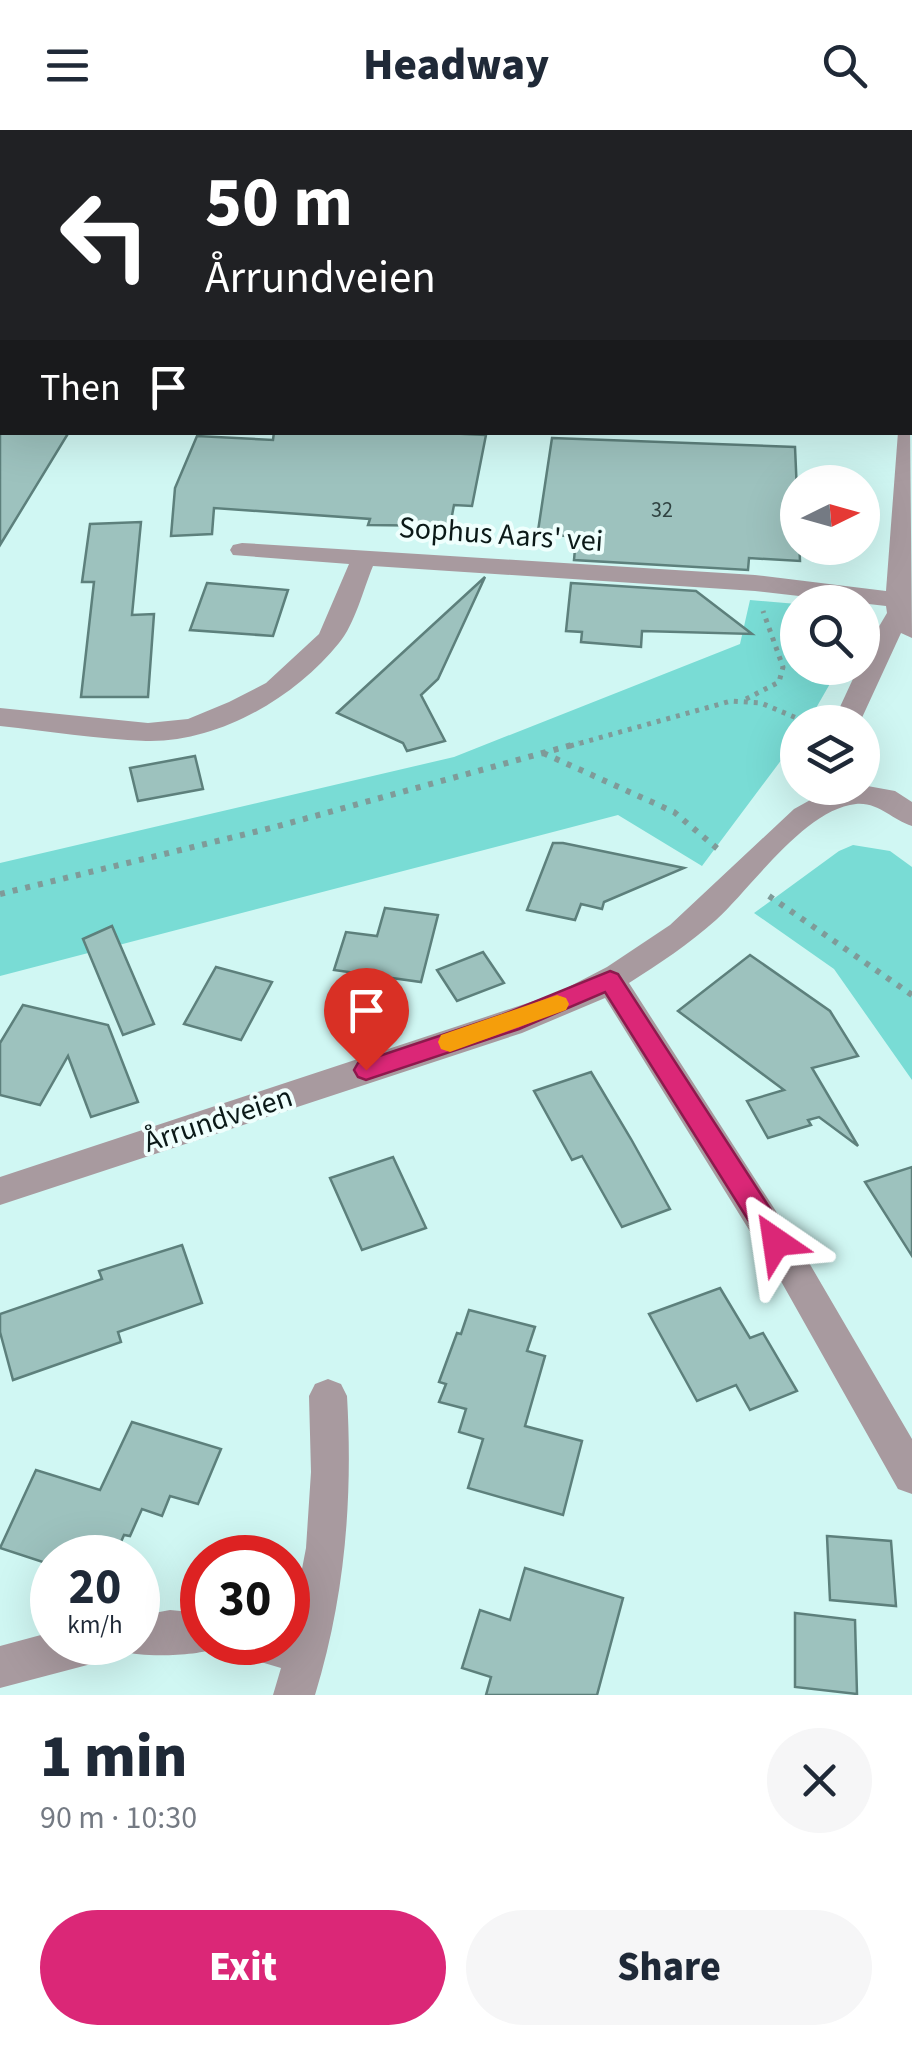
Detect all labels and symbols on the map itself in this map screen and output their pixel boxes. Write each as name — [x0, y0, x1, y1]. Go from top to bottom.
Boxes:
north arrow — [780, 465, 880, 565]
house number: 32 — [651, 494, 673, 526]
street label: Sophus Aars' vei — [397, 506, 605, 563]
pin — [324, 968, 409, 1071]
street label: Årrundveien — [138, 1075, 298, 1164]
position arrow — [724, 1190, 828, 1294]
speed limit sign: 30 — [180, 1535, 310, 1665]

